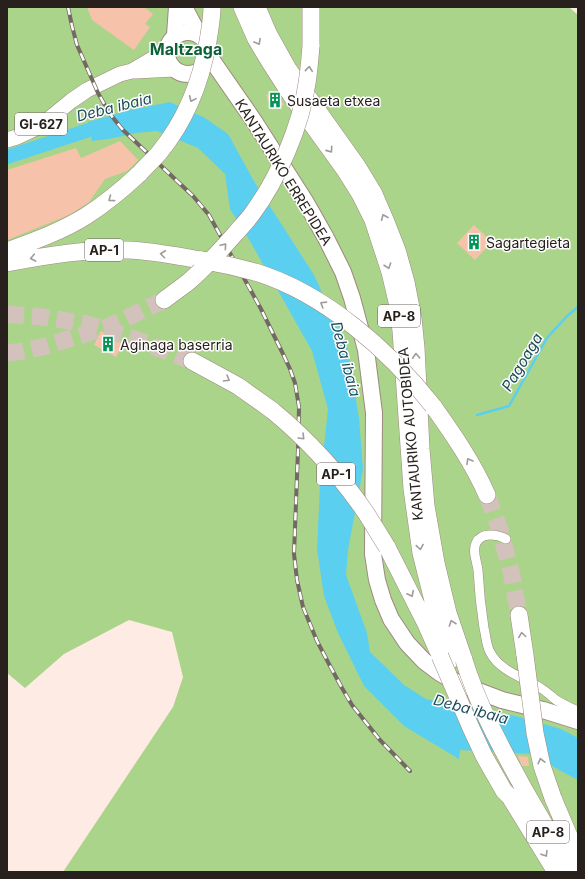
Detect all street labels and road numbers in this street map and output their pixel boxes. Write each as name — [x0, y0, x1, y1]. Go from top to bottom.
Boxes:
street label: KANTAURIKO ERREPIDEA — [232, 96, 336, 249]
road number: GI-627 — [15, 113, 67, 135]
road number: AP-1 — [85, 239, 123, 261]
road number: AP-8 — [378, 305, 420, 327]
street label: KANTAURIKO AUTOBIDEA — [394, 346, 426, 521]
road number: AP-1 — [317, 463, 355, 485]
road number: AP-8 — [527, 821, 569, 843]

